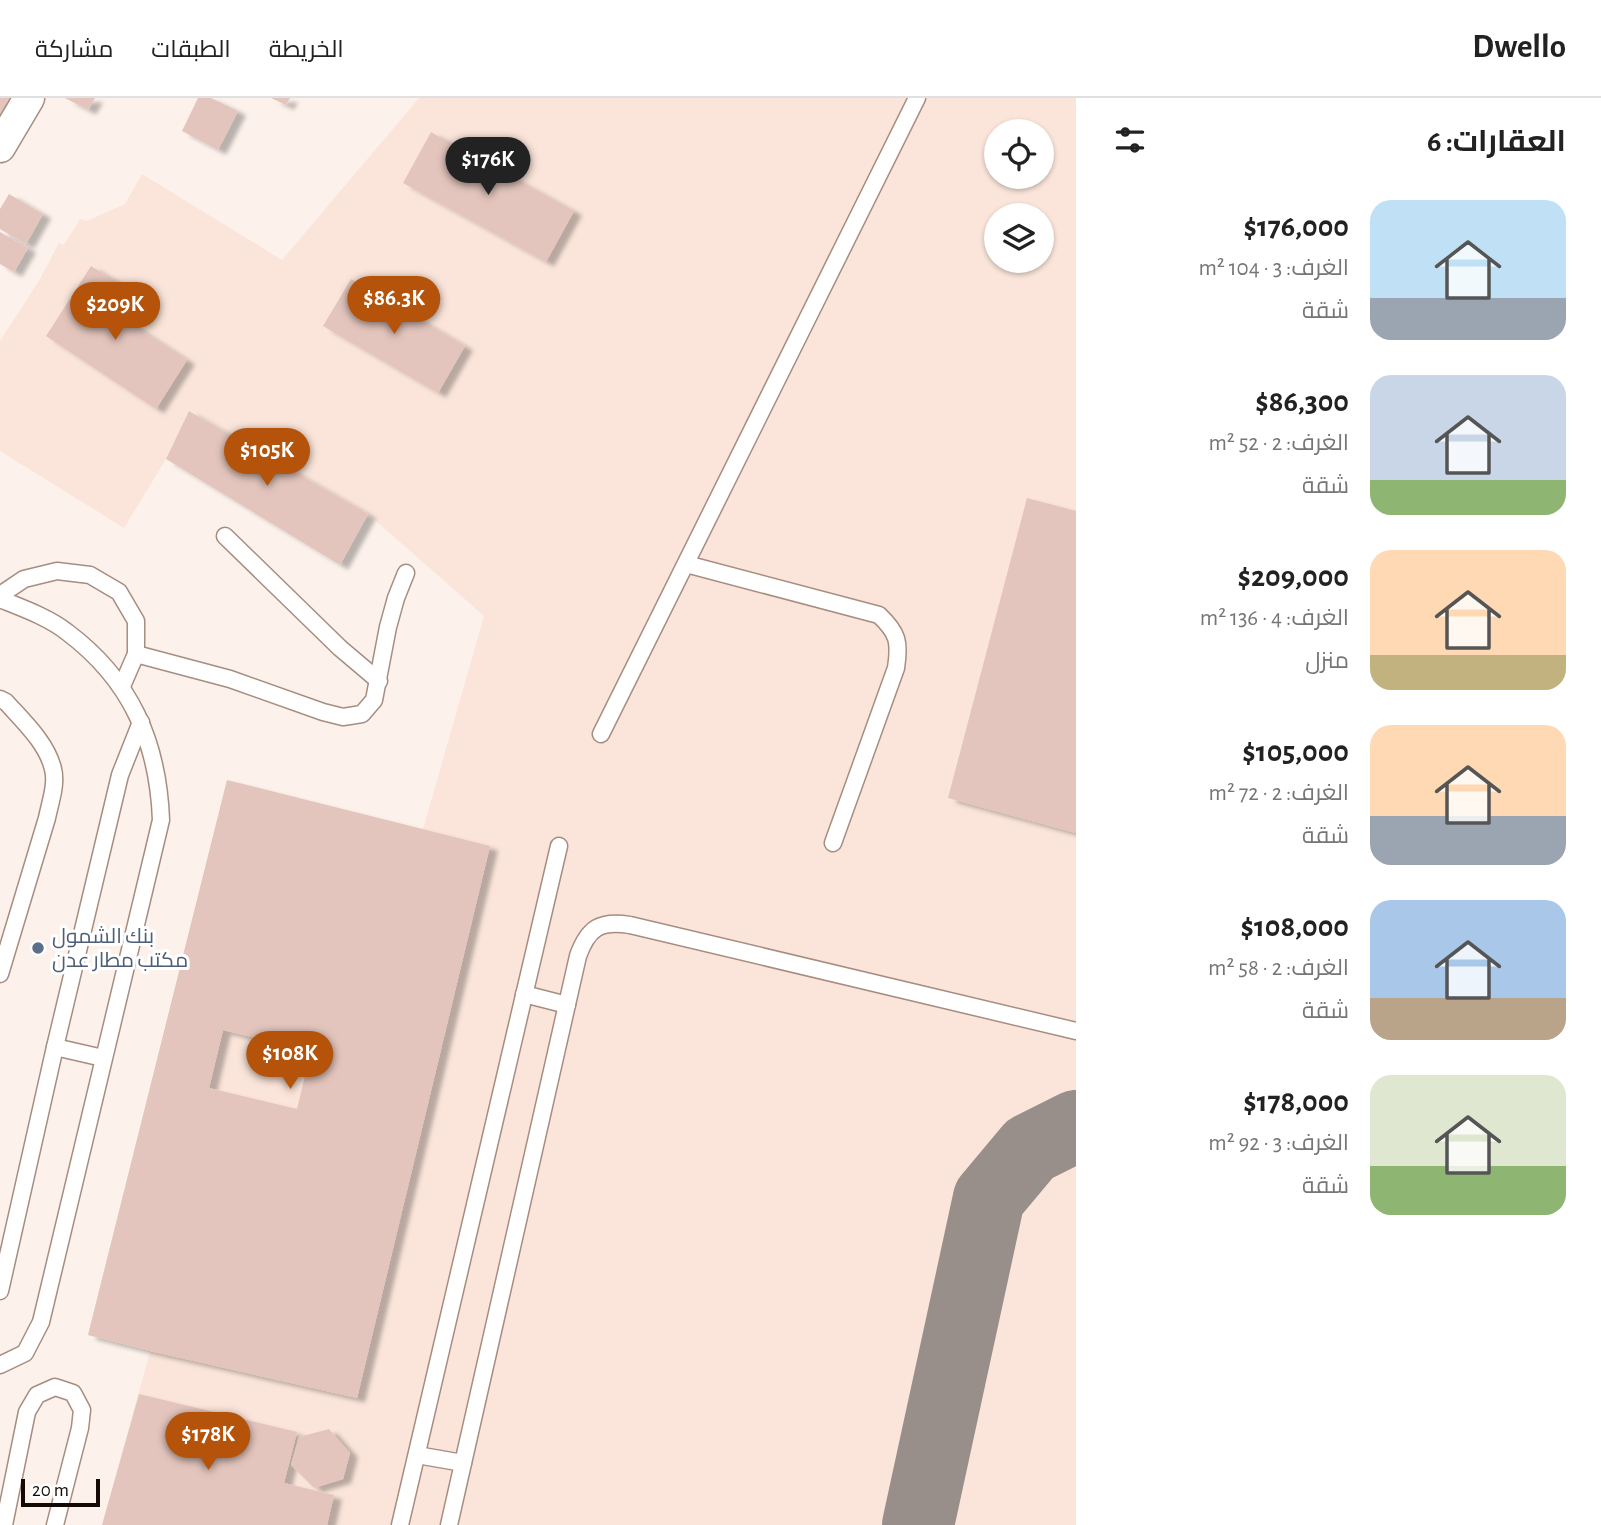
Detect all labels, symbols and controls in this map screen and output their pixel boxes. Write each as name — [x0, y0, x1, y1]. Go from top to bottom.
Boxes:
text: Dwello — [1472, 31, 1566, 64]
text: مشاركة — [35, 38, 113, 62]
text: الطبقات — [151, 38, 231, 62]
text: الخريطة — [269, 38, 344, 62]
map controls — [984, 119, 1054, 273]
button: locate — [984, 119, 1054, 189]
icon: filters — [1111, 121, 1149, 159]
text: العقارات: 6 — [1427, 127, 1566, 157]
pin: $176K — [439, 138, 537, 197]
text: $176K — [461, 148, 515, 171]
button: layers — [984, 203, 1054, 273]
text: $176,000 — [1243, 212, 1349, 242]
icon: home — [1426, 228, 1510, 312]
text: الغرف: 3 · 104 m² — [1198, 257, 1349, 280]
pin: $86.3K — [337, 276, 451, 336]
pin: $209K — [66, 282, 164, 342]
text: $86.3K — [363, 287, 425, 310]
text: $209K — [86, 293, 144, 316]
text: شقة — [1302, 300, 1349, 323]
text: $86,300 — [1255, 387, 1349, 417]
icon: home — [1426, 403, 1510, 487]
pin: $105K — [218, 428, 316, 488]
text: الغرف: 2 · 52 m² — [1208, 432, 1349, 455]
text: $105K — [240, 439, 294, 462]
text: شقة — [1302, 475, 1349, 498]
text: $209,000 — [1237, 562, 1349, 592]
icon: home — [1426, 578, 1510, 662]
text: الغرف: 4 · 136 m² — [1200, 607, 1349, 630]
text: منزل — [1305, 650, 1349, 673]
text: $105,000 — [1242, 737, 1349, 767]
icon: home — [1426, 753, 1510, 837]
text: الغرف: 2 · 72 m² — [1209, 782, 1349, 805]
text: شقة — [1302, 825, 1349, 848]
text: $108,000 — [1241, 912, 1349, 942]
place label: بنك الشمول مكتب مطار عدن — [52, 926, 188, 973]
icon: home — [1426, 928, 1510, 1012]
marker: بنك الشمول مكتب مطار عدن — [30, 940, 46, 956]
text: الغرف: 2 · 58 m² — [1208, 957, 1349, 980]
text: شقة — [1302, 1000, 1349, 1023]
pin: $108K — [241, 1032, 339, 1091]
text: $108K — [262, 1042, 318, 1065]
text: $178,000 — [1243, 1087, 1349, 1117]
icon: home — [1426, 1103, 1510, 1187]
text: الغرف: 3 · 92 m² — [1208, 1132, 1349, 1155]
text: شقة — [1302, 1175, 1349, 1198]
pin: $178K — [159, 1412, 257, 1472]
text: $178K — [181, 1423, 235, 1446]
scale bar — [21, 1476, 100, 1508]
text: 20 m — [32, 1481, 69, 1500]

